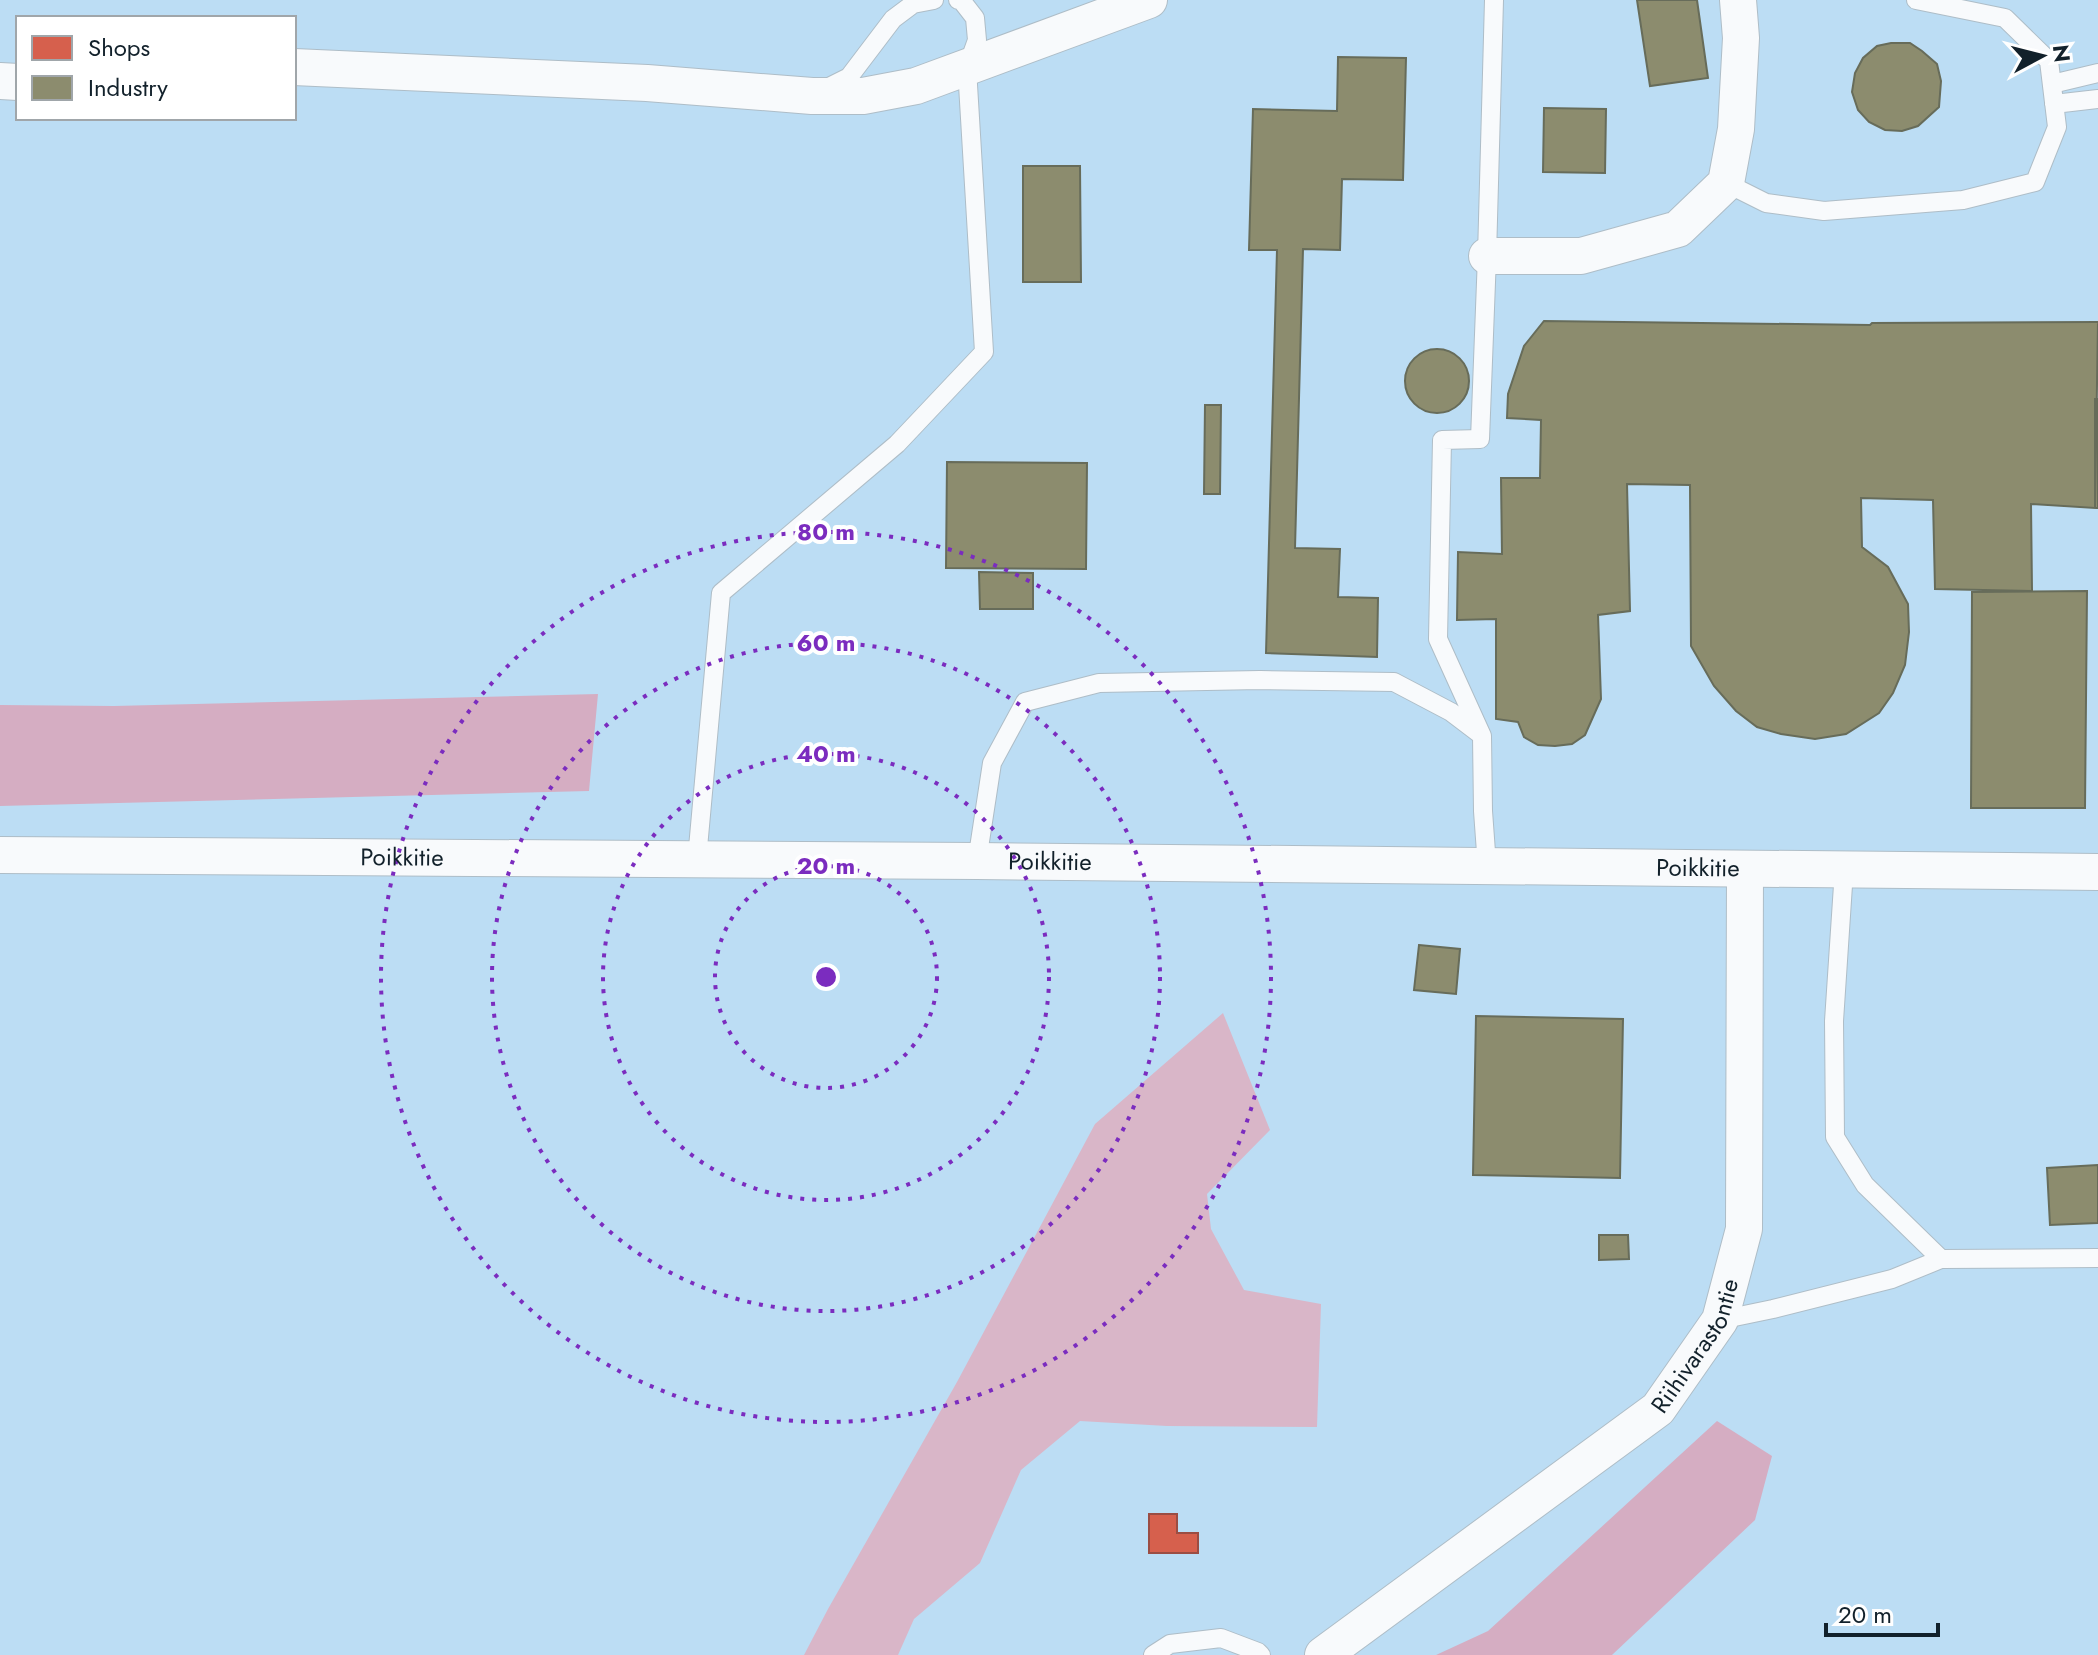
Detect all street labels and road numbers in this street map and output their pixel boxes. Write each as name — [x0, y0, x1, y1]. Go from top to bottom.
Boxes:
street label: Poikkitie — [360, 839, 444, 875]
street label: Poikkitie — [1008, 843, 1092, 879]
street label: Poikkitie — [1656, 850, 1740, 885]
street label: Riihivarastontie — [1642, 1275, 1747, 1420]

